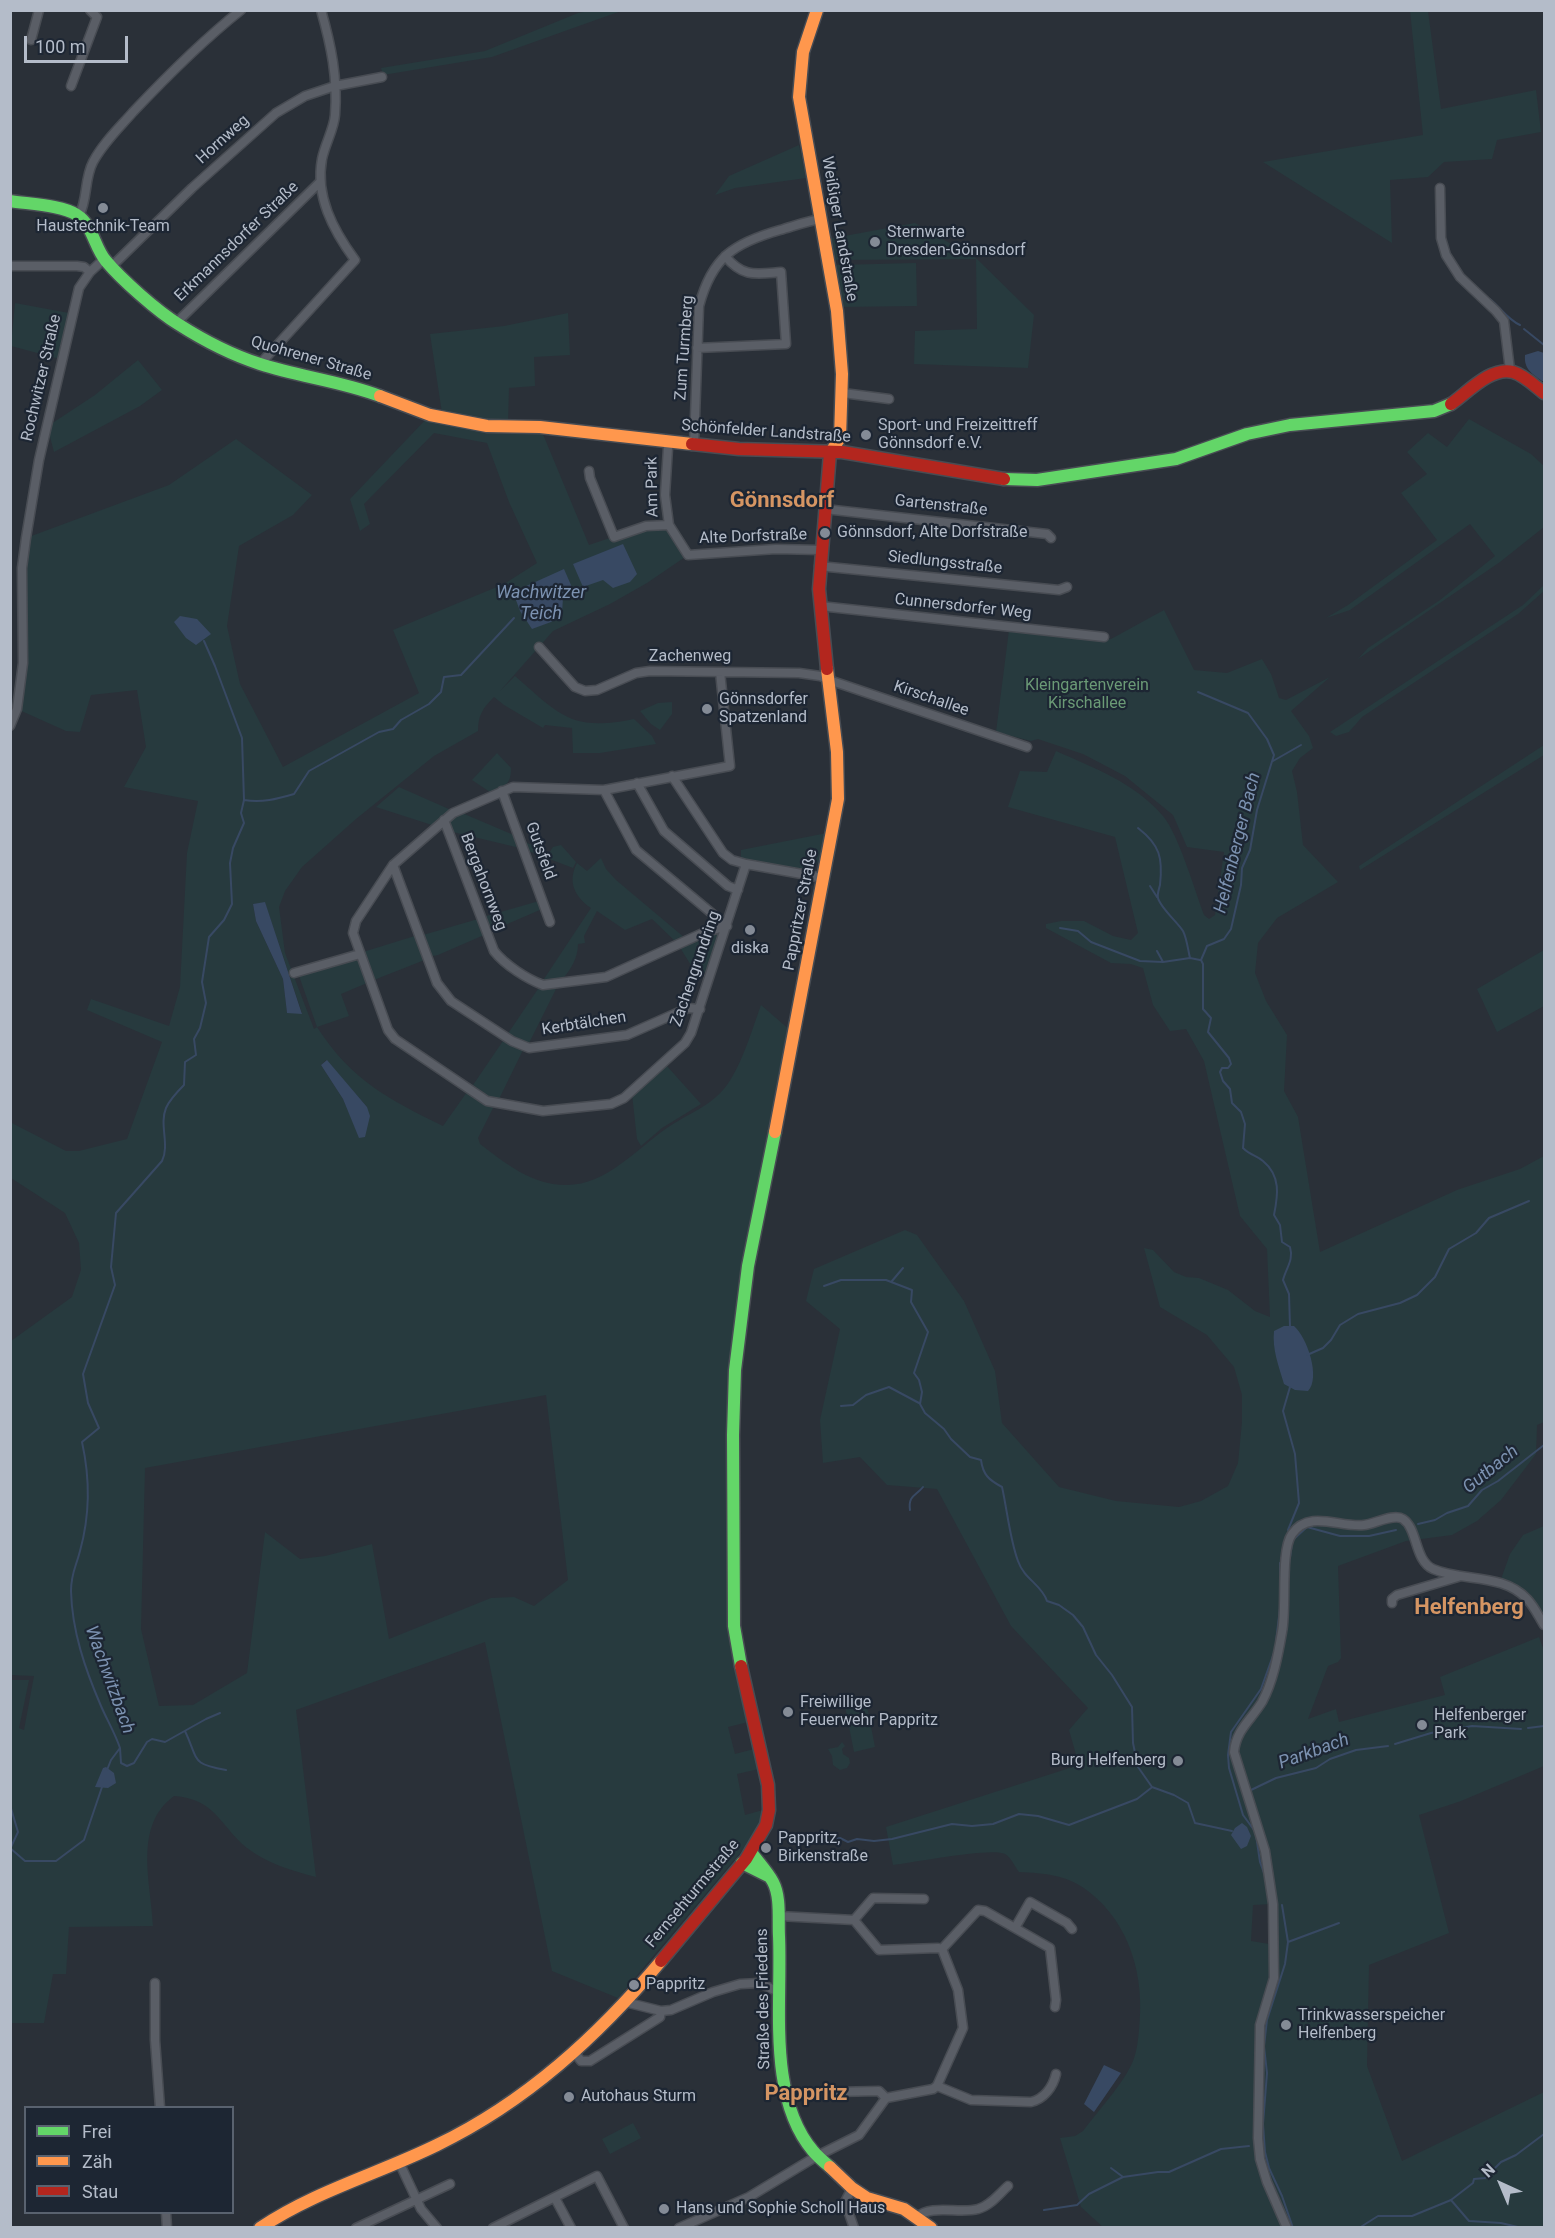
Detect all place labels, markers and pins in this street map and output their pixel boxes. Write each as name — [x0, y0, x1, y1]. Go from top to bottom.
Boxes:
marker: Haustechnik-Team — [96, 201, 110, 215]
place label: Haustechnik-Team — [36, 217, 170, 237]
place label: Sternwarte Dresden-Gönnsdorf — [887, 223, 1025, 261]
marker: Sternwarte Dresden-Gönnsdorf — [868, 235, 882, 249]
place label: Sport- und Freizeittreff Gönnsdorf e.V. — [878, 416, 1038, 454]
marker: Sport- und Freizeittreff Gönnsdorf e.V. — [859, 428, 873, 442]
place label: Gönnsdorf, Alte Dorfstraße — [837, 523, 1027, 543]
marker: Gönnsdorf, Alte Dorfstraße — [818, 526, 832, 540]
place label: Gönnsdorfer Spatzenland — [719, 690, 808, 728]
marker: Gönnsdorfer Spatzenland — [700, 702, 714, 716]
marker: diska — [743, 923, 757, 937]
place label: diska — [731, 939, 769, 959]
place label: Freiwillige Feuerwehr Pappritz — [800, 1693, 938, 1731]
marker: Freiwillige Feuerwehr Pappritz — [781, 1705, 795, 1719]
place label: Helfenberger Park — [1434, 1706, 1526, 1744]
marker: Helfenberger Park — [1415, 1718, 1429, 1732]
place label: Burg Helfenberg — [1051, 1751, 1166, 1771]
marker: Burg Helfenberg — [1171, 1754, 1185, 1768]
place label: Pappritz, Birkenstraße — [778, 1829, 868, 1867]
marker: Pappritz, Birkenstraße — [759, 1841, 773, 1855]
place label: Pappritz — [646, 1975, 705, 1995]
marker: Pappritz — [627, 1978, 641, 1992]
place label: Trinkwasserspeicher Helfenberg — [1298, 2006, 1445, 2044]
marker: Trinkwasserspeicher Helfenberg — [1279, 2018, 1293, 2032]
place label: Autohaus Sturm — [581, 2087, 696, 2107]
marker: Autohaus Sturm — [562, 2090, 576, 2104]
place label: Hans und Sophie Scholl Haus — [676, 2199, 885, 2219]
marker: Hans und Sophie Scholl Haus — [657, 2202, 671, 2216]

